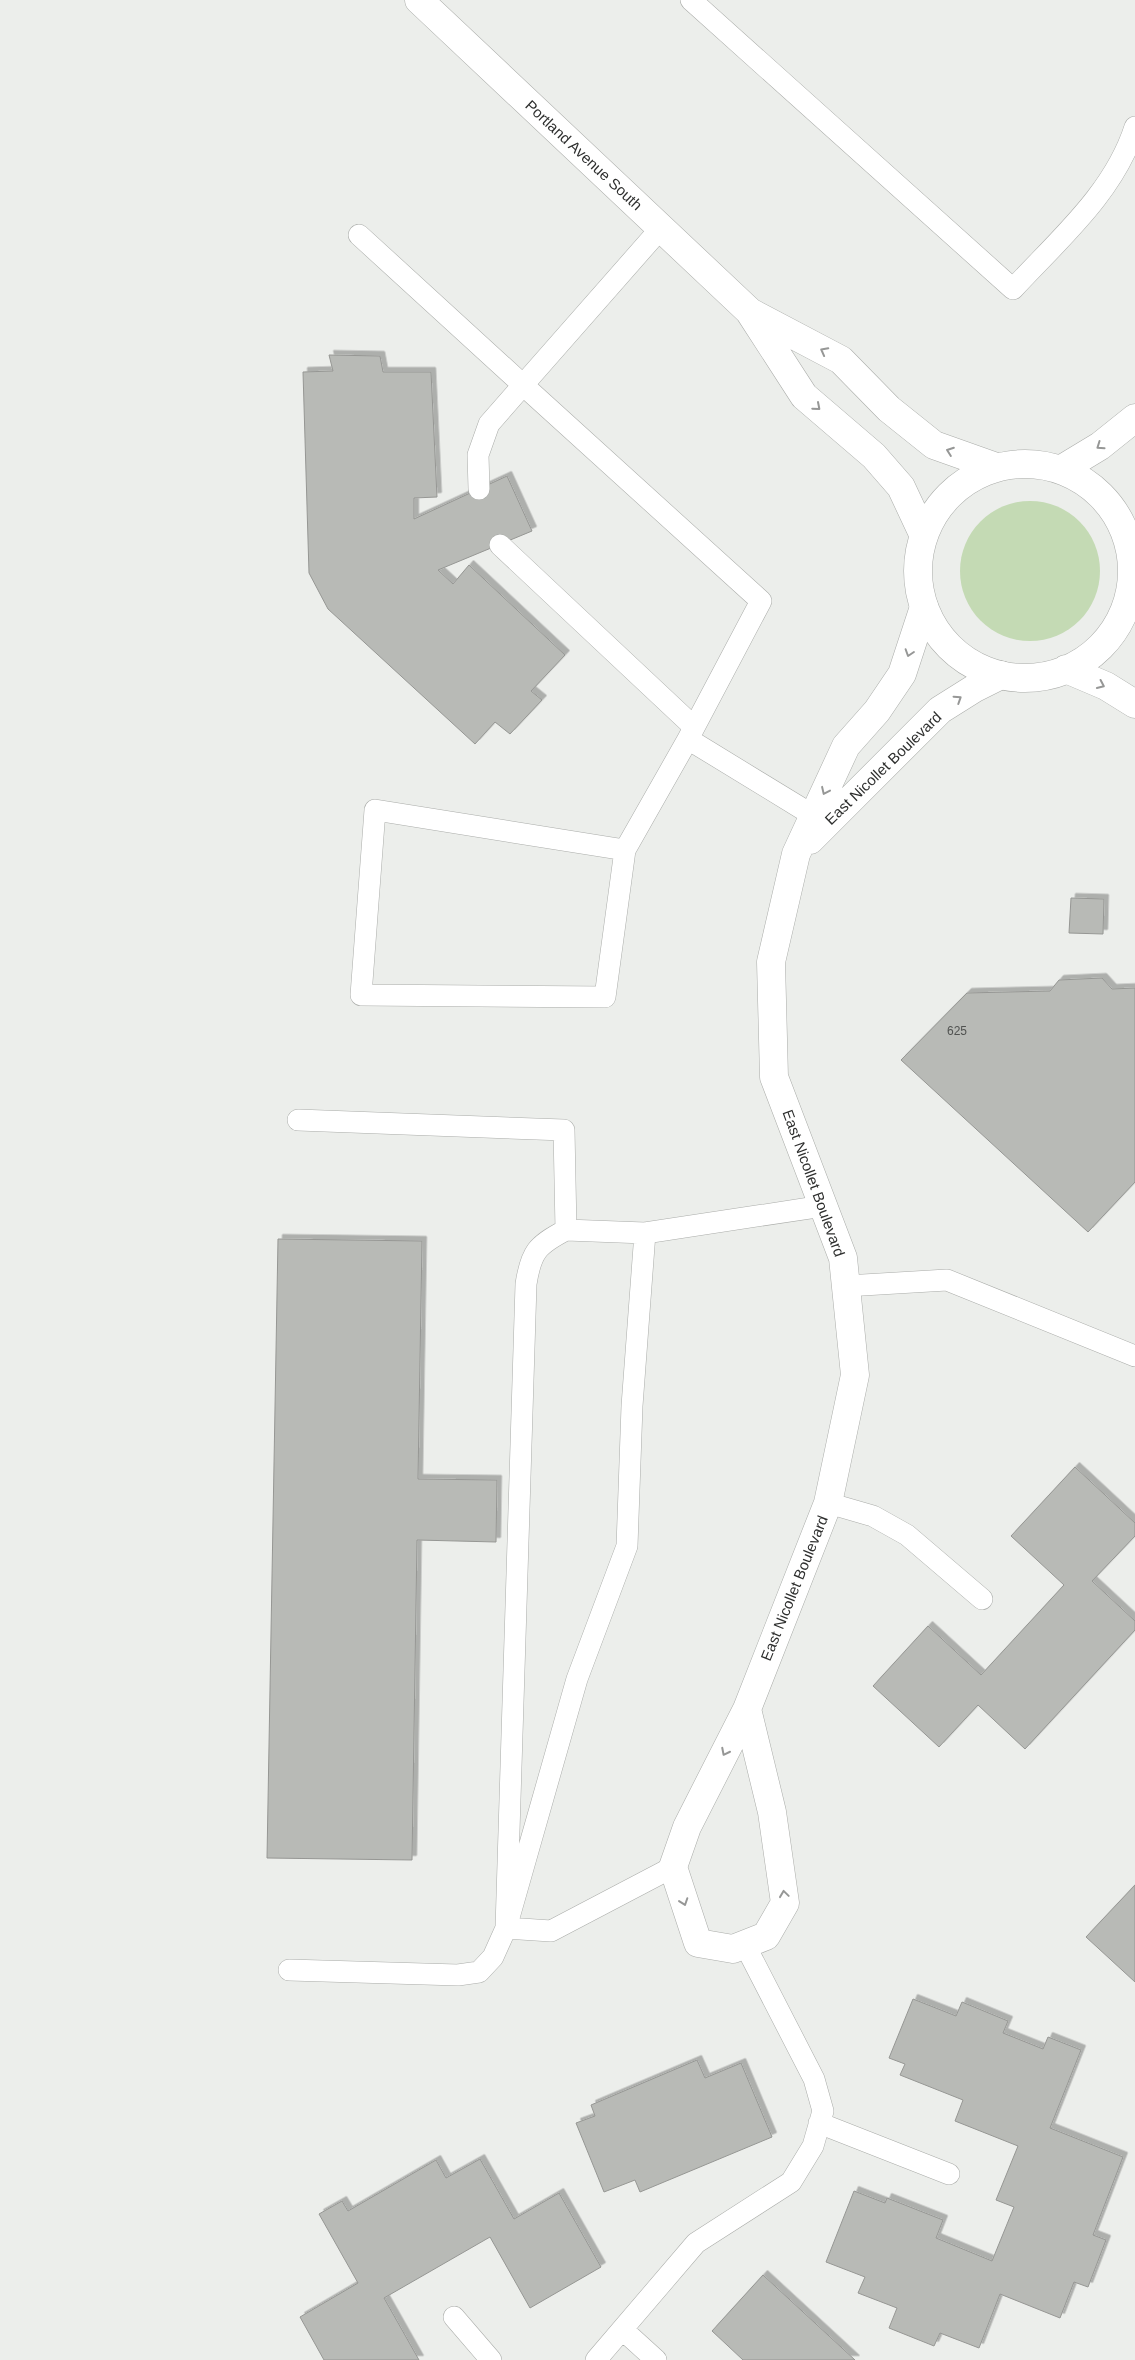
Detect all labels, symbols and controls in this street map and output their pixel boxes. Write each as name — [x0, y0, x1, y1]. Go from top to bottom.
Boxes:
street label: Portland Avenue South — [522, 97, 646, 213]
one-way arrow — [820, 347, 829, 357]
one-way arrow — [811, 402, 820, 410]
one-way arrow — [1096, 440, 1106, 449]
one-way arrow — [946, 447, 955, 457]
one-way arrow — [905, 649, 915, 657]
one-way arrow — [1096, 678, 1105, 688]
one-way arrow — [952, 696, 961, 705]
street label: East Nicollet Boulevard — [821, 708, 945, 828]
one-way arrow — [821, 786, 832, 795]
house number: 625 — [947, 1024, 967, 1038]
street label: East Nicollet Boulevard — [779, 1107, 849, 1259]
street label: East Nicollet Boulevard — [757, 1513, 831, 1663]
one-way arrow — [721, 1747, 731, 1756]
one-way arrow — [779, 1889, 789, 1898]
one-way arrow — [678, 1897, 688, 1905]

